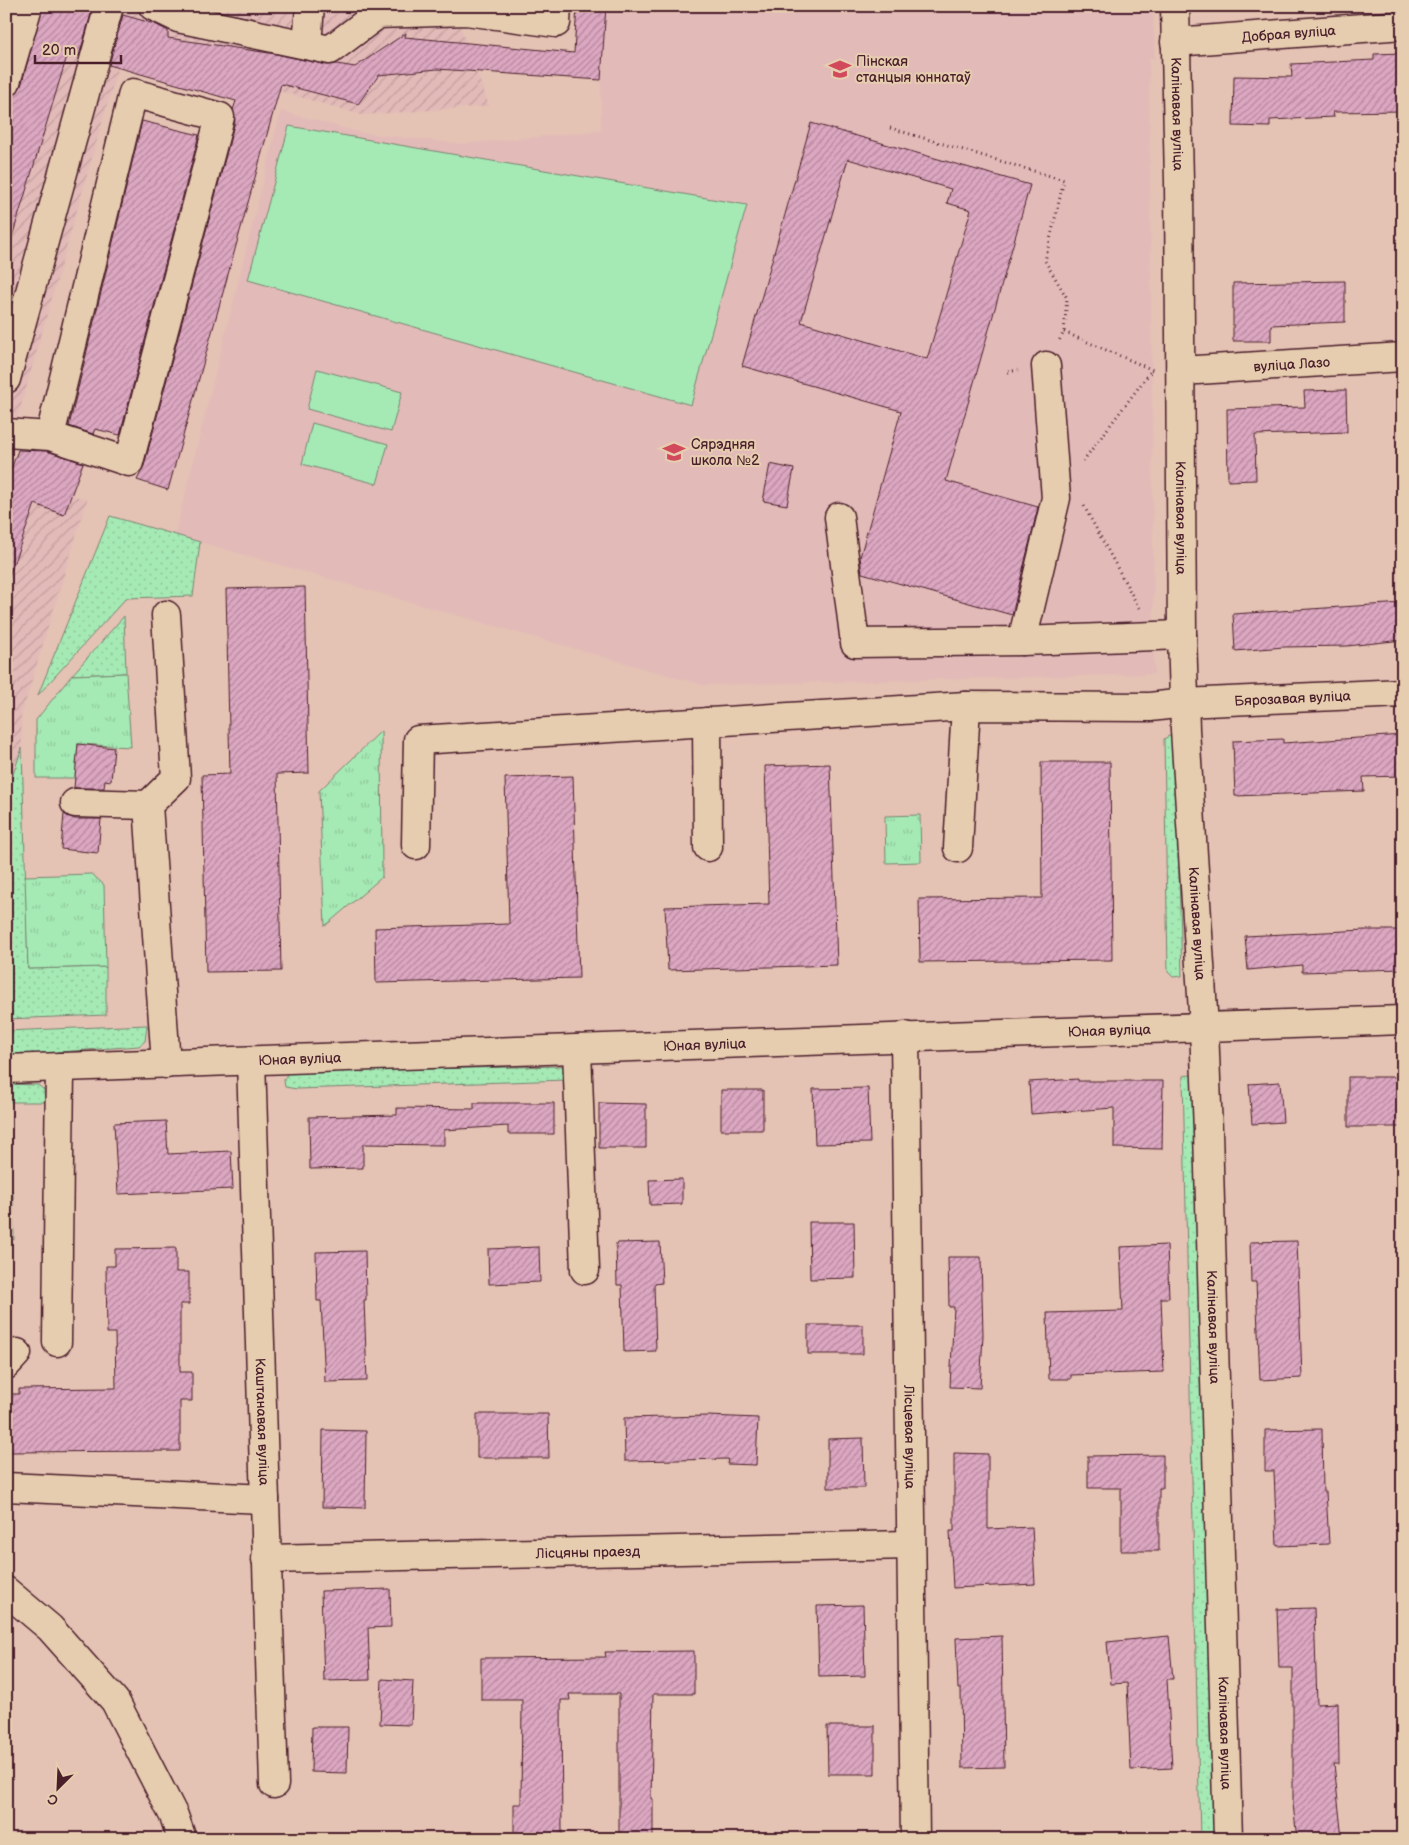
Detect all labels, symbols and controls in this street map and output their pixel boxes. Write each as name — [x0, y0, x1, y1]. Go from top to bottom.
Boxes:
street label: Добрая вуліца — [1241, 21, 1337, 46]
scale bar — [35, 32, 121, 64]
text: 20 m — [42, 41, 76, 60]
place label: Пінская станцыя юннатаў — [856, 53, 971, 86]
school or university icon: Пінская станцыя юннатаў — [827, 56, 853, 82]
street label: Калінавая вуліца — [1168, 57, 1187, 172]
street label: вуліца Лазо — [1253, 353, 1331, 375]
place label: Сярэдняя школа №2 — [691, 436, 760, 469]
school or university icon: Сярэдняя школа №2 — [661, 439, 687, 465]
street label: Калінавая вуліца — [1172, 461, 1190, 576]
street label: Бярозавая вуліца — [1234, 687, 1352, 709]
street label: Калінавая вуліца — [1185, 866, 1210, 982]
street label: Юная вуліца — [1067, 1020, 1152, 1040]
street label: Юная вуліца — [663, 1035, 747, 1054]
street label: Юная вуліца — [258, 1049, 342, 1069]
street label: Калінавая вуліца — [1203, 1270, 1224, 1385]
street label: Каштанавая вуліца — [252, 1358, 273, 1487]
street label: Лісцевая вуліца — [901, 1384, 919, 1490]
street label: Лісцяны праезд — [535, 1542, 641, 1562]
street label: Калінавая вуліца — [1215, 1676, 1235, 1791]
north arrow — [32, 1762, 82, 1812]
text: С — [45, 1790, 61, 1809]

